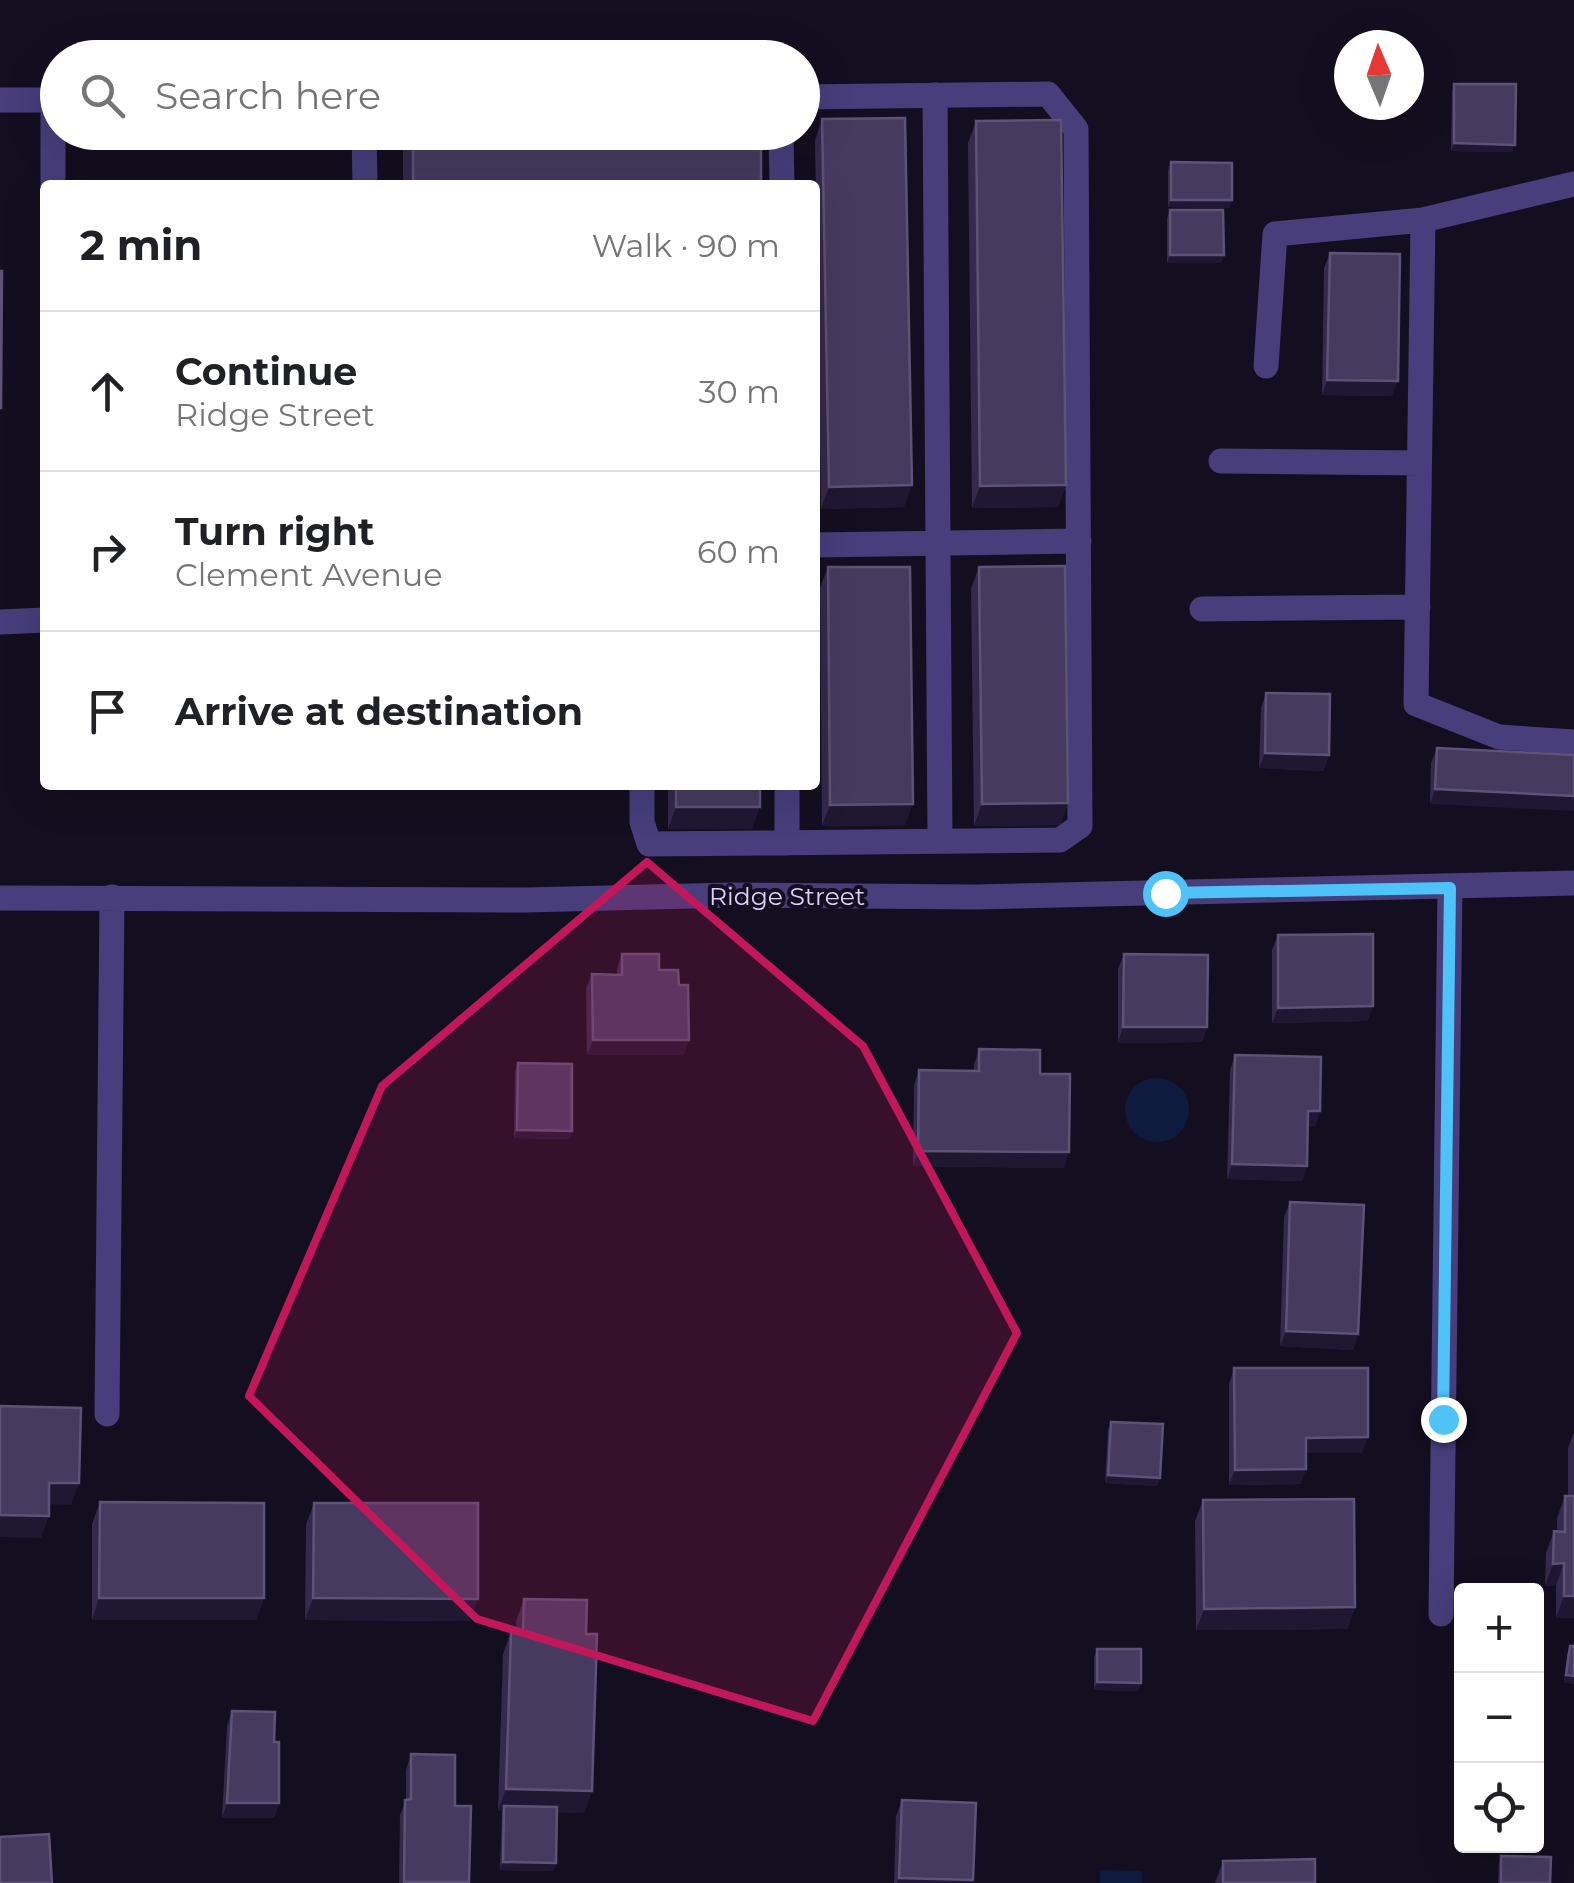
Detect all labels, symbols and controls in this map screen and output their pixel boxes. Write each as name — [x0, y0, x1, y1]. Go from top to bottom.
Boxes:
north arrow — [1334, 30, 1424, 120]
search box — [40, 40, 820, 150]
icon: search — [75, 68, 130, 123]
text: Search here — [155, 72, 381, 119]
text: 2 min — [80, 219, 202, 271]
text: Walk · 90 m — [592, 226, 780, 265]
text: Continue — [175, 348, 357, 395]
icon: ahead — [80, 364, 135, 419]
text: 30 m — [698, 372, 780, 411]
text: Ridge Street — [175, 395, 375, 434]
text: Turn right — [175, 508, 374, 555]
icon: right — [80, 524, 135, 579]
text: 60 m — [697, 532, 780, 571]
text: Clement Avenue — [175, 555, 443, 594]
icon: arrive — [80, 684, 135, 739]
text: Arrive at destination — [175, 688, 583, 735]
route start — [1143, 871, 1189, 917]
street label: Ridge Street — [709, 881, 865, 911]
route end — [1421, 1397, 1467, 1443]
map controls — [1454, 1583, 1544, 1853]
button: + — [1454, 1583, 1544, 1673]
button: − — [1454, 1673, 1544, 1763]
button: locate — [1454, 1763, 1544, 1853]

